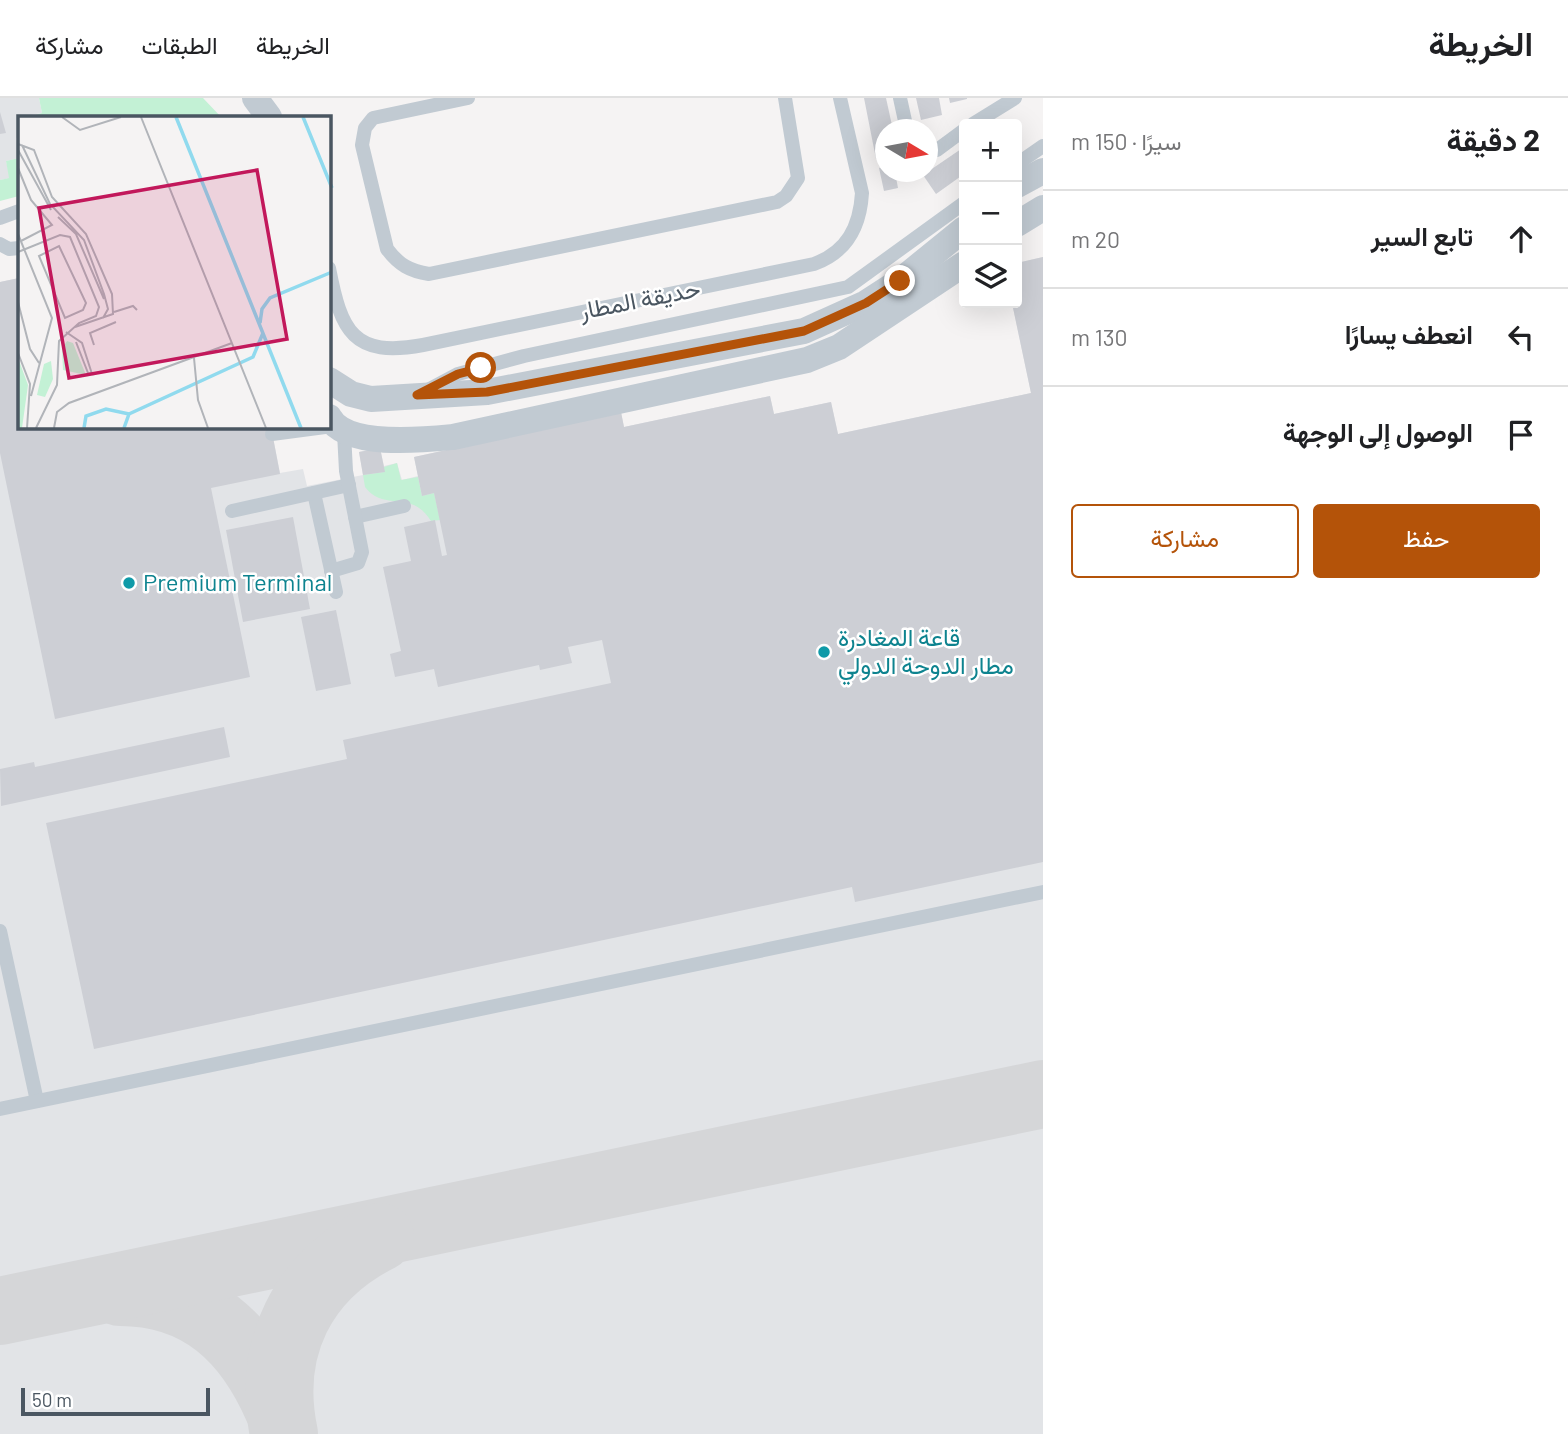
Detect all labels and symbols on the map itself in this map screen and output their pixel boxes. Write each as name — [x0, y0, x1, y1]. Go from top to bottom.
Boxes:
inset map — [18, 116, 331, 429]
north arrow — [875, 119, 938, 182]
route end — [884, 265, 915, 296]
street label: حديقة المطار — [576, 273, 703, 327]
route start — [465, 352, 496, 383]
place label: Premium Terminal — [143, 567, 332, 596]
marker: Premium Terminal — [121, 575, 137, 591]
place label: قاعة المغادرة مطار الدوحة الدولي — [838, 622, 1014, 685]
marker: قاعة المغادرة مطار الدوحة الدولي — [816, 644, 832, 660]
scale bar — [21, 1385, 210, 1417]

